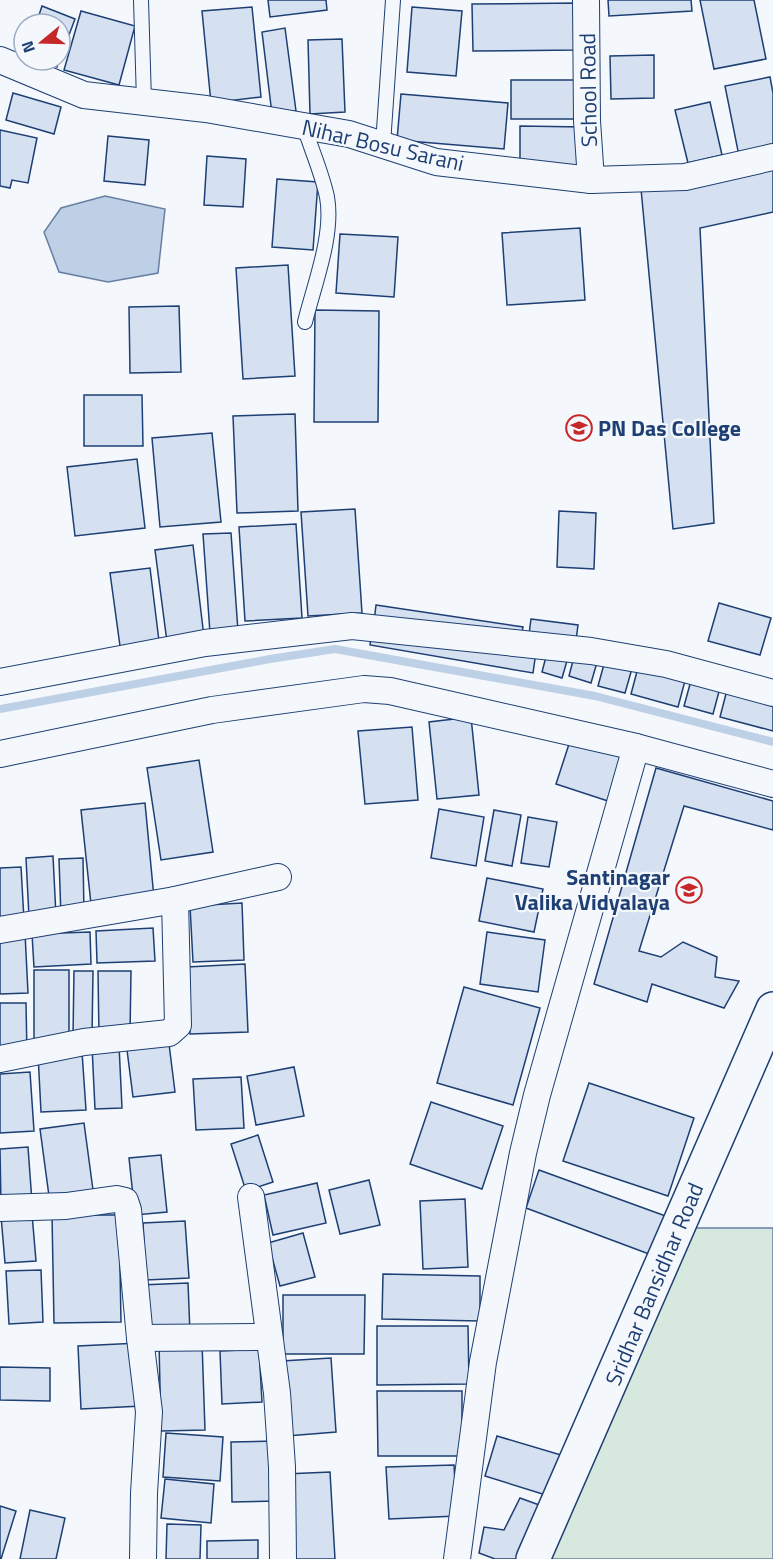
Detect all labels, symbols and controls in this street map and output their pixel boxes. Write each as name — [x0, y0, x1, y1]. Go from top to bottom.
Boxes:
north arrow — [12, 12, 72, 72]
street label: School Road — [570, 33, 606, 147]
text: N — [15, 38, 41, 56]
street label: Nihar Bosu Sarani — [299, 110, 467, 180]
place label: PN Das College — [598, 411, 741, 445]
school or university icon: PN Das College — [564, 413, 594, 443]
place label: Santinagar Valika Vidyalaya — [515, 860, 670, 919]
school or university icon: Santinagar Valika Vidyalaya — [674, 875, 704, 905]
street label: Sridhar Bansidhar Road — [596, 1177, 712, 1391]

